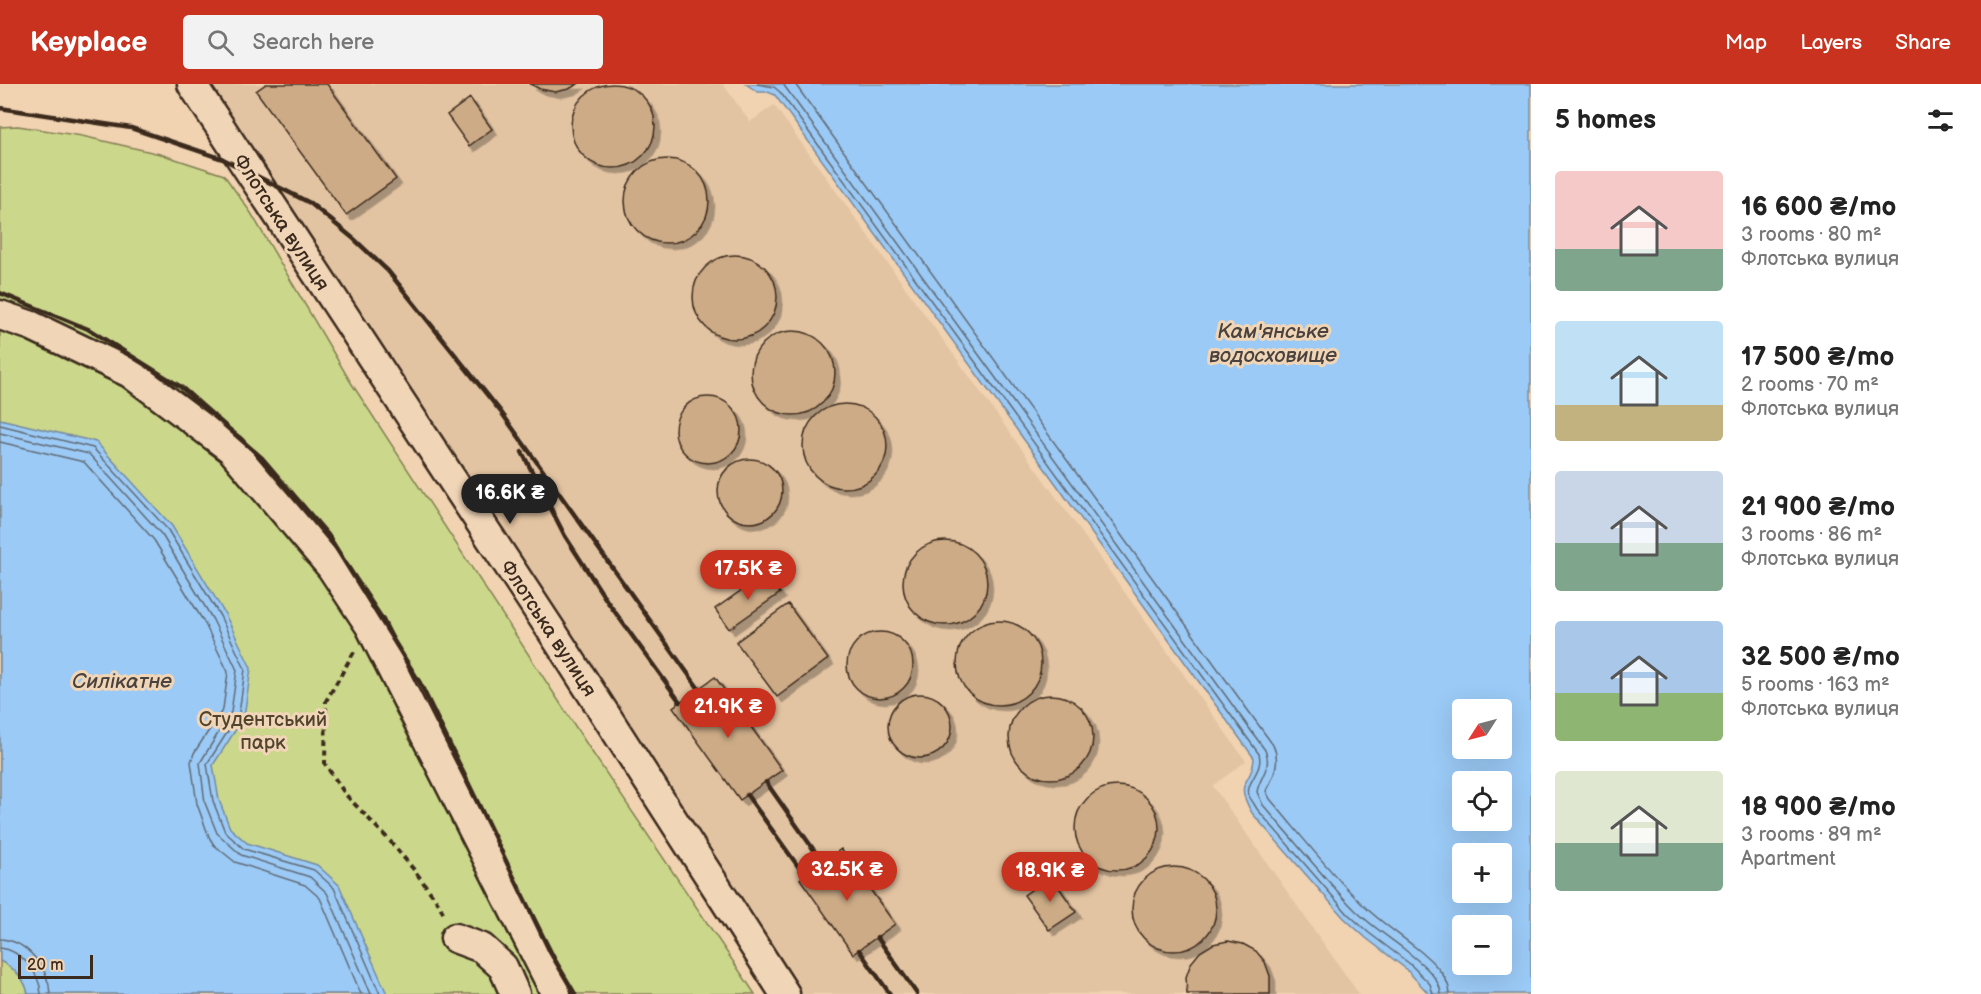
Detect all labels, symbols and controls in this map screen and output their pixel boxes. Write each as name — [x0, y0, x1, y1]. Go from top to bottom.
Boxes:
search box — [183, 15, 603, 69]
text: Keyplace — [30, 26, 147, 59]
icon: search — [204, 26, 237, 59]
text: Search here — [252, 29, 374, 56]
text: Map — [1725, 30, 1767, 55]
text: Layers — [1800, 30, 1862, 55]
text: Share — [1895, 30, 1951, 55]
icon: filters — [1924, 104, 1957, 137]
text: 5 homes — [1555, 105, 1656, 136]
street label: Флотська вулиця — [228, 150, 334, 295]
text: 16 600 ₴/mo — [1741, 192, 1896, 223]
icon: home — [1603, 195, 1675, 267]
text: 3 rooms · 80 m² — [1741, 223, 1882, 247]
text: Флотська вулиця — [1741, 247, 1899, 271]
water label: Кам'янське водосховище — [1209, 319, 1337, 368]
text: 17 500 ₴/mo — [1741, 342, 1894, 373]
icon: home — [1603, 345, 1675, 417]
text: 2 rooms · 70 m² — [1741, 373, 1879, 397]
text: Флотська вулиця — [1741, 397, 1899, 421]
pin: 16.6K ₴ — [455, 474, 565, 525]
text: 16.6K ₴ — [475, 481, 545, 505]
text: 21 900 ₴/mo — [1741, 492, 1895, 523]
icon: home — [1603, 495, 1675, 567]
text: 3 rooms · 86 m² — [1741, 523, 1882, 547]
text: Флотська вулиця — [1741, 547, 1899, 571]
pin: 17.5K ₴ — [693, 550, 803, 601]
street label: Флотська вулиця — [495, 556, 601, 701]
text: 17.5K ₴ — [714, 557, 782, 581]
text: 32 500 ₴/mo — [1741, 642, 1900, 673]
icon: home — [1603, 645, 1675, 717]
water label: Силікатне — [72, 669, 172, 694]
text: 5 rooms · 163 m² — [1741, 673, 1890, 697]
pin: 21.9K ₴ — [673, 688, 783, 739]
text: 21.9K ₴ — [694, 695, 762, 719]
text: Флотська вулиця — [1741, 697, 1899, 721]
north arrow — [1452, 699, 1512, 759]
map controls — [1452, 699, 1512, 975]
park label: Студентський парк — [199, 708, 327, 755]
button: locate — [1452, 771, 1512, 831]
text: 18 900 ₴/mo — [1741, 792, 1896, 823]
icon: home — [1603, 795, 1675, 867]
text: 3 rooms · 89 m² — [1741, 823, 1882, 847]
button: + — [1452, 843, 1512, 903]
text: Apartment — [1741, 847, 1836, 871]
pin: 32.5K ₴ — [792, 851, 902, 902]
pin: 18.9K ₴ — [995, 852, 1105, 903]
text: 32.5K ₴ — [811, 858, 883, 882]
text: 18.9K ₴ — [1016, 859, 1084, 883]
button: − — [1452, 915, 1512, 975]
scale bar — [18, 952, 93, 980]
text: 20 m — [27, 956, 63, 975]

